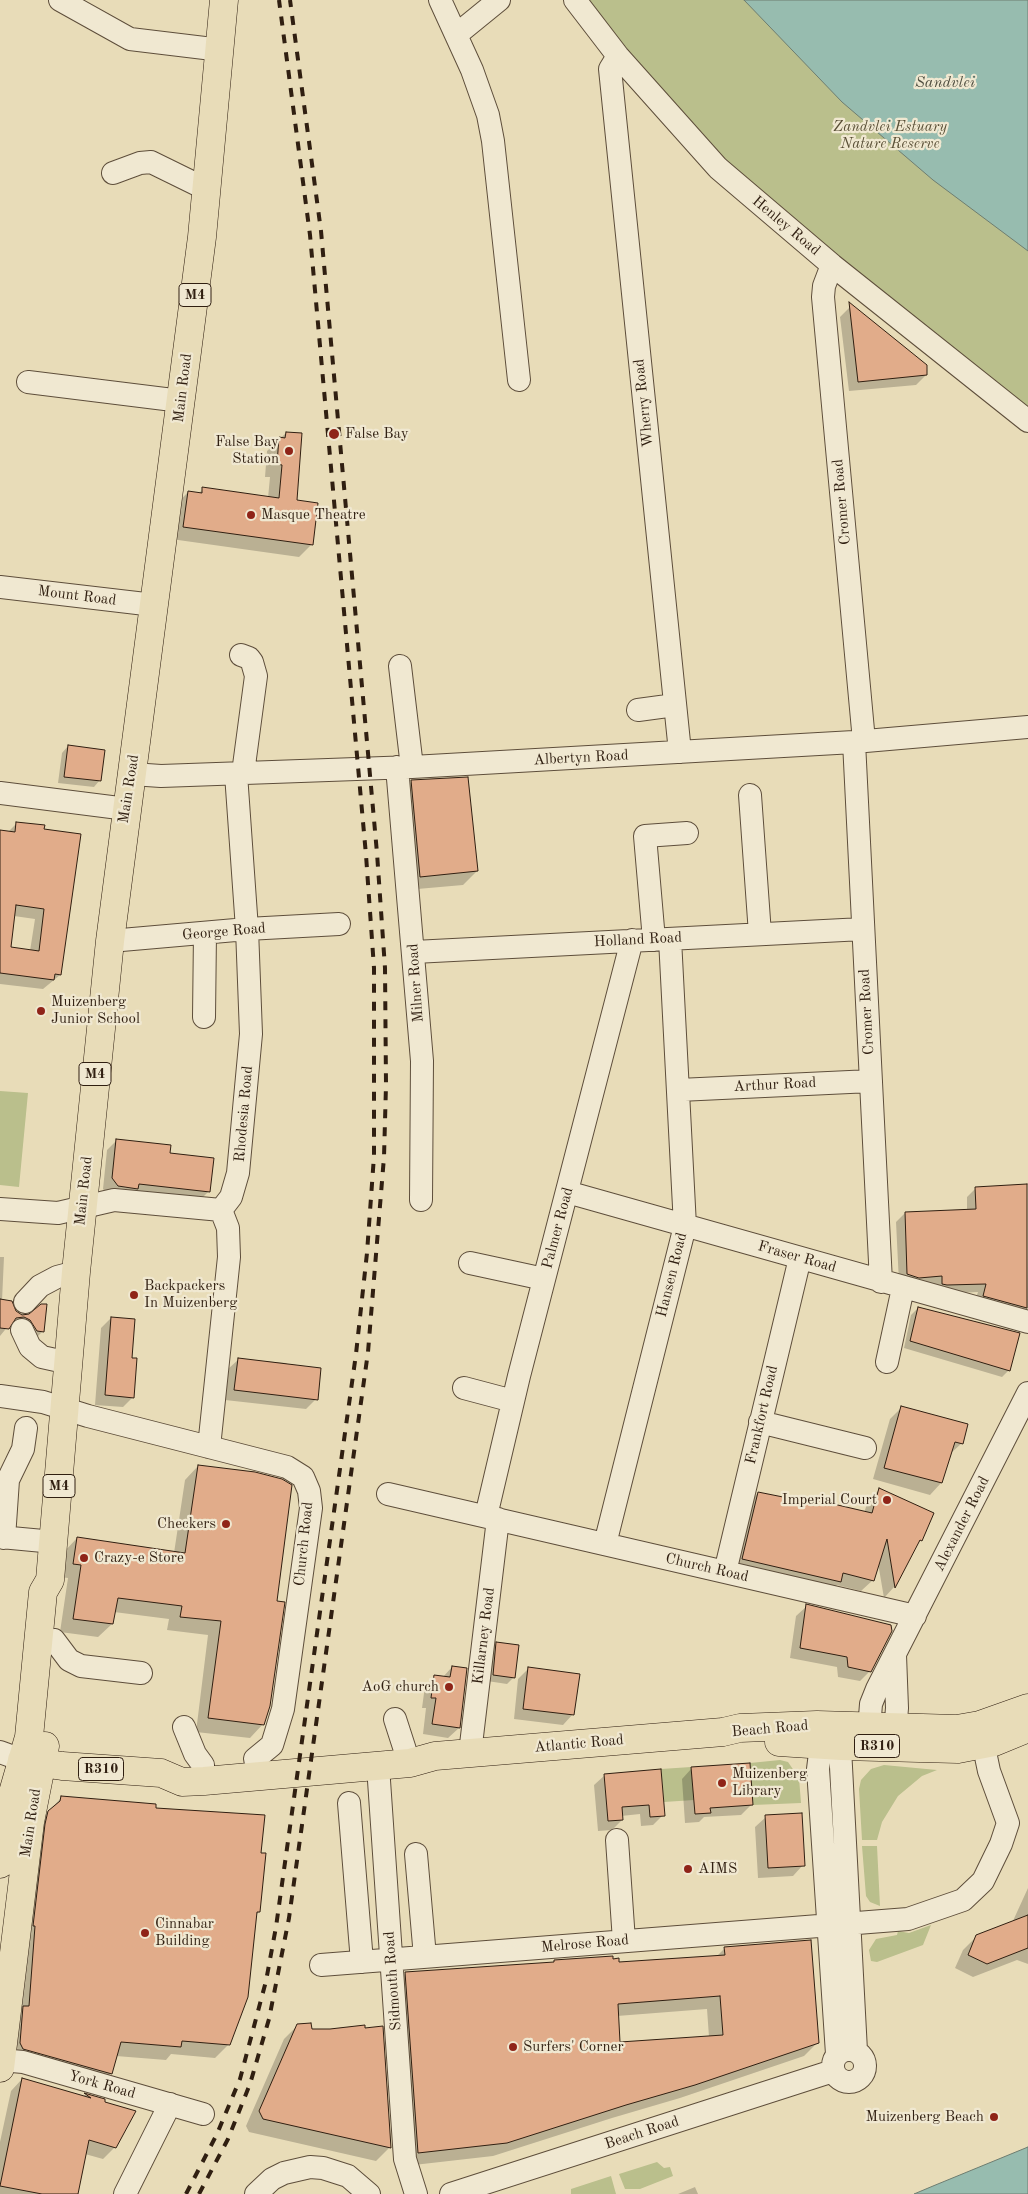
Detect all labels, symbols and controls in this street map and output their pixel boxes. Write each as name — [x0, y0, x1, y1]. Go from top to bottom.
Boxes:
water label: Sandvlei — [915, 73, 975, 93]
park label: Zandvlei Estuary Nature Reserve — [833, 118, 947, 153]
street label: Henley Road — [748, 192, 824, 260]
road number: M4 — [179, 284, 211, 306]
street label: Main Road — [170, 352, 196, 424]
street label: Wherry Road — [630, 358, 658, 448]
place label: False Bay — [345, 425, 409, 443]
marker: False Bay — [327, 427, 341, 441]
place label: False Bay Station — [215, 433, 279, 468]
marker: False Bay Station — [283, 445, 295, 457]
street label: Cromer Road — [829, 458, 855, 546]
place label: Masque Theatre — [261, 506, 366, 524]
marker: Masque Theatre — [245, 509, 257, 521]
street label: Mount Road — [37, 582, 117, 610]
street label: Albertyn Road — [533, 747, 629, 769]
street label: Main Road — [115, 753, 143, 825]
street label: George Road — [181, 919, 267, 945]
street label: Holland Road — [593, 929, 683, 951]
street label: Milner Road — [404, 943, 428, 1023]
street label: Cromer Road — [856, 968, 878, 1056]
place label: Muizenberg Junior School — [51, 993, 140, 1028]
marker: Muizenberg Junior School — [35, 1005, 47, 1017]
road number: M4 — [79, 1062, 111, 1086]
street label: Rhodesia Road — [231, 1065, 257, 1163]
street label: Arthur Road — [733, 1074, 817, 1096]
street label: Main Road — [71, 1155, 97, 1227]
street label: Palmer Road — [538, 1185, 578, 1271]
street label: Hansen Road — [653, 1231, 691, 1319]
street label: Fraser Road — [756, 1237, 838, 1277]
place label: Backpackers In Muizenberg — [144, 1277, 237, 1312]
marker: Backpackers In Muizenberg — [128, 1289, 140, 1301]
street label: Frankfort Road — [742, 1364, 782, 1466]
street label: Alexander Road — [930, 1473, 994, 1575]
road number: M4 — [43, 1474, 75, 1498]
place label: Imperial Court — [782, 1491, 877, 1509]
marker: Imperial Court — [881, 1494, 893, 1506]
street label: Church Road — [291, 1501, 317, 1587]
place label: Checkers — [157, 1515, 216, 1533]
marker: Checkers — [220, 1518, 232, 1530]
place label: Crazy-e Store — [94, 1549, 184, 1567]
street label: Church Road — [664, 1550, 750, 1586]
marker: Crazy-e Store — [78, 1552, 90, 1564]
street label: Killarney Road — [469, 1586, 499, 1686]
place label: AoG church — [362, 1678, 439, 1696]
marker: AoG church — [443, 1681, 455, 1693]
street label: Beach Road — [731, 1717, 809, 1741]
street label: Atlantic Road — [534, 1731, 624, 1757]
road number: R310 — [854, 1734, 900, 1758]
road number: R310 — [78, 1758, 124, 1780]
place label: Muizenberg Library — [732, 1765, 807, 1800]
marker: Muizenberg Library — [716, 1777, 728, 1789]
street label: Main Road — [17, 1787, 45, 1859]
place label: AIMS — [698, 1860, 737, 1878]
marker: AIMS — [682, 1863, 694, 1875]
place label: Cinnabar Building — [155, 1915, 214, 1950]
marker: Cinnabar Building — [139, 1927, 151, 1939]
street label: Sidmouth Road — [381, 1931, 405, 2031]
street label: Melrose Road — [540, 1931, 630, 1957]
place label: Surfers' Corner — [523, 2038, 624, 2056]
marker: Surfers' Corner — [507, 2041, 519, 2053]
street label: York Road — [66, 2067, 138, 2103]
place label: Muizenberg Beach — [865, 2108, 984, 2126]
marker: Muizenberg Beach — [988, 2111, 1000, 2123]
street label: Beach Road — [603, 2113, 681, 2153]

